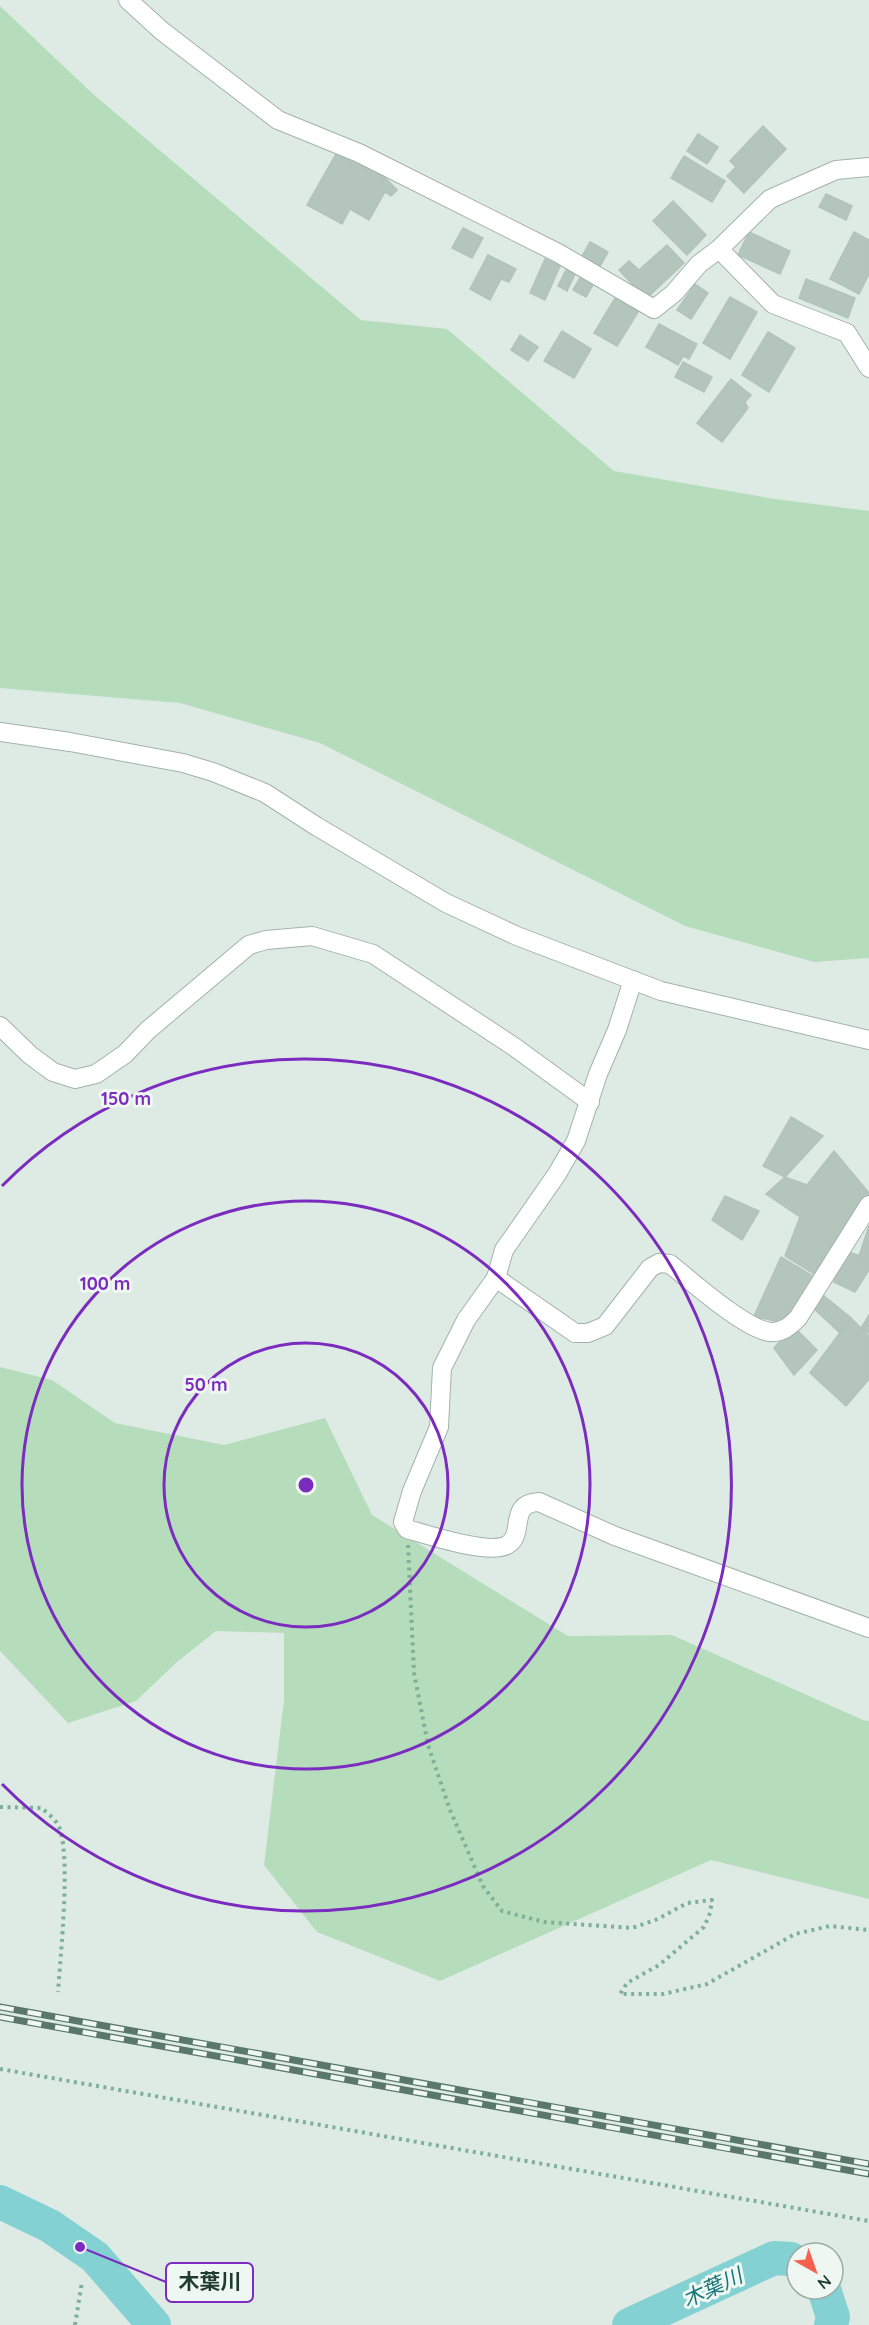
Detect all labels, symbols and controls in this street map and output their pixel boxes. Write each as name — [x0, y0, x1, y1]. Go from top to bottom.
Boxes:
text: 150 m — [101, 1087, 151, 1110]
text: 100 m — [80, 1272, 130, 1295]
text: 50 m — [184, 1373, 228, 1396]
centre of rings — [296, 1475, 316, 1495]
north arrow — [785, 2241, 845, 2301]
water label: 木葉川 — [678, 2261, 748, 2312]
callout: 木葉川 — [166, 2263, 253, 2302]
text: 木葉川 — [179, 2268, 242, 2294]
text: N — [814, 2271, 836, 2294]

